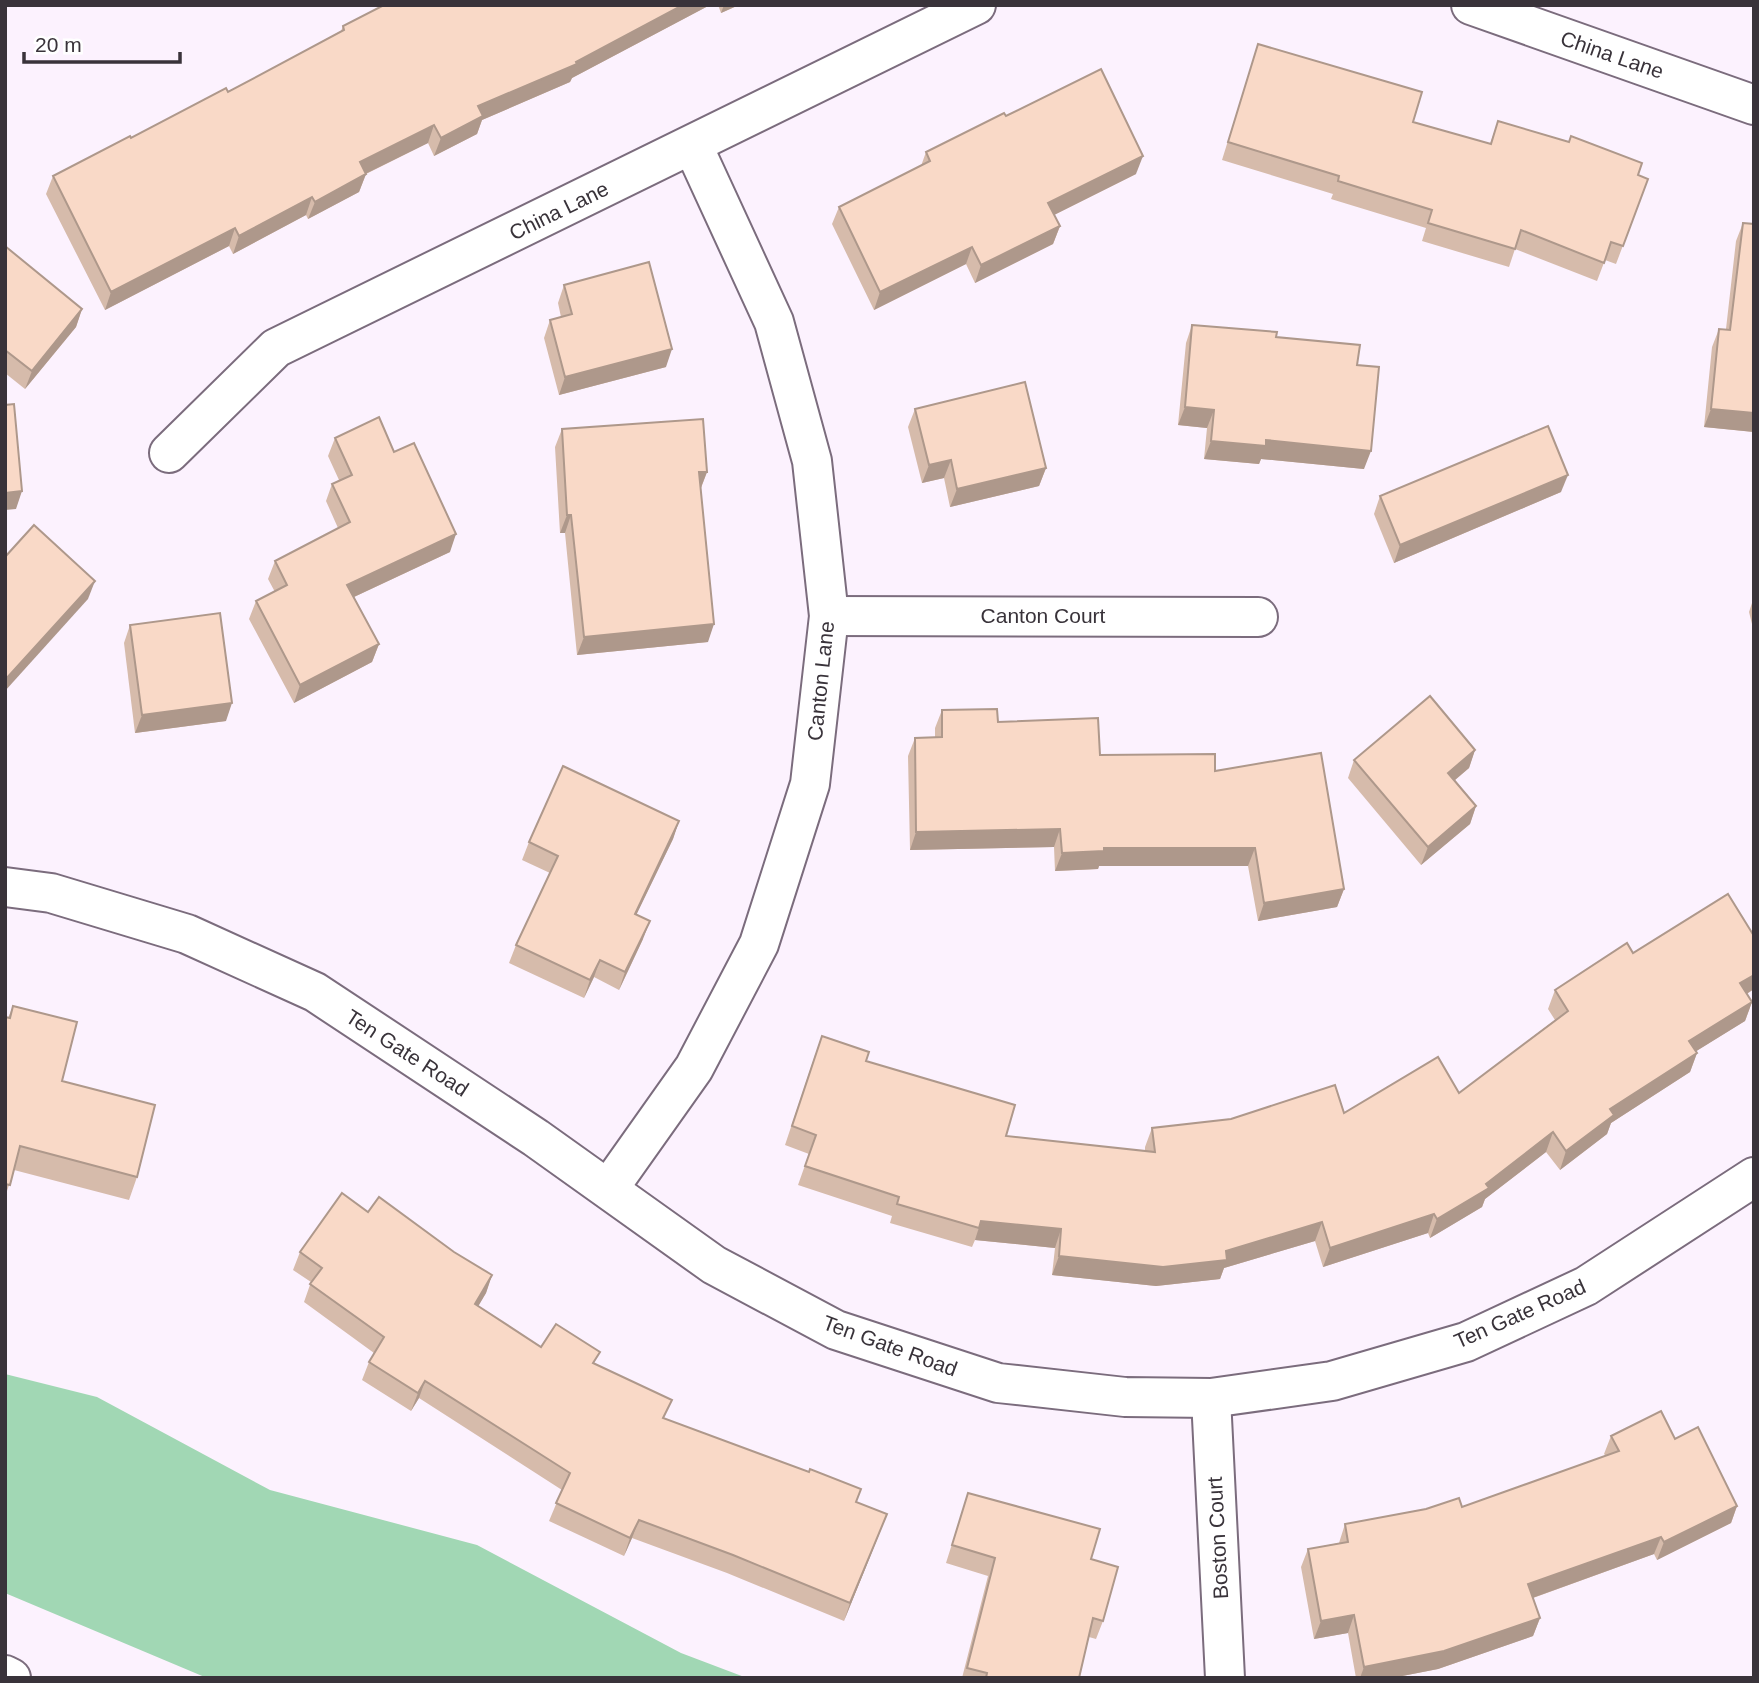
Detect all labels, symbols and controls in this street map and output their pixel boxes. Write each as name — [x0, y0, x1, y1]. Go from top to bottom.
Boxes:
scale bar — [24, 21, 180, 65]
street label: China Lane — [1558, 26, 1667, 83]
text: 20 m — [35, 33, 82, 56]
street label: China Lane — [505, 177, 612, 244]
street label: Canton Court — [981, 604, 1106, 627]
street label: Canton Lane — [803, 620, 838, 742]
street label: Ten Gate Road — [342, 1004, 473, 1101]
street label: Ten Gate Road — [1451, 1274, 1589, 1353]
street label: Ten Gate Road — [820, 1311, 960, 1380]
street label: Boston Court — [1203, 1476, 1232, 1600]

